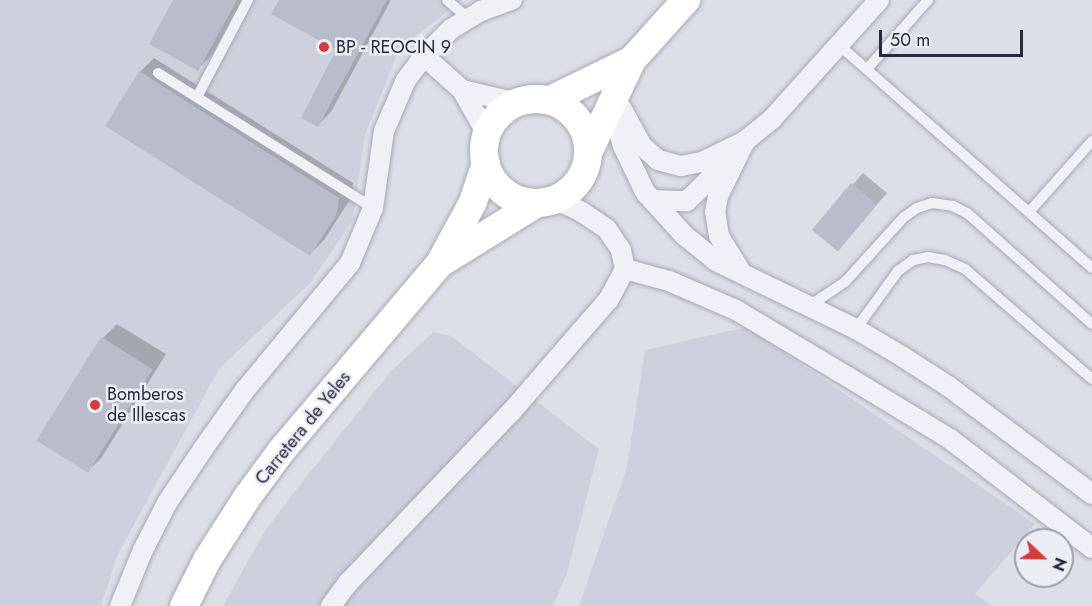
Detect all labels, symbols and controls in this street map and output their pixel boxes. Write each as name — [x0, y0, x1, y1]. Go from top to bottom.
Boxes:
scale bar — [882, 18, 1026, 56]
text: 50 m — [890, 27, 930, 53]
place label: BP - REOCIN 9 — [336, 36, 451, 58]
marker: BP - REOCIN 9 — [317, 40, 331, 54]
street label: Carretera de Yeles — [251, 367, 355, 489]
place label: Bomberos de Illescas — [107, 384, 186, 426]
marker: Bomberos de Illescas — [88, 398, 102, 412]
north arrow — [1014, 528, 1074, 588]
text: N — [1046, 554, 1072, 574]

